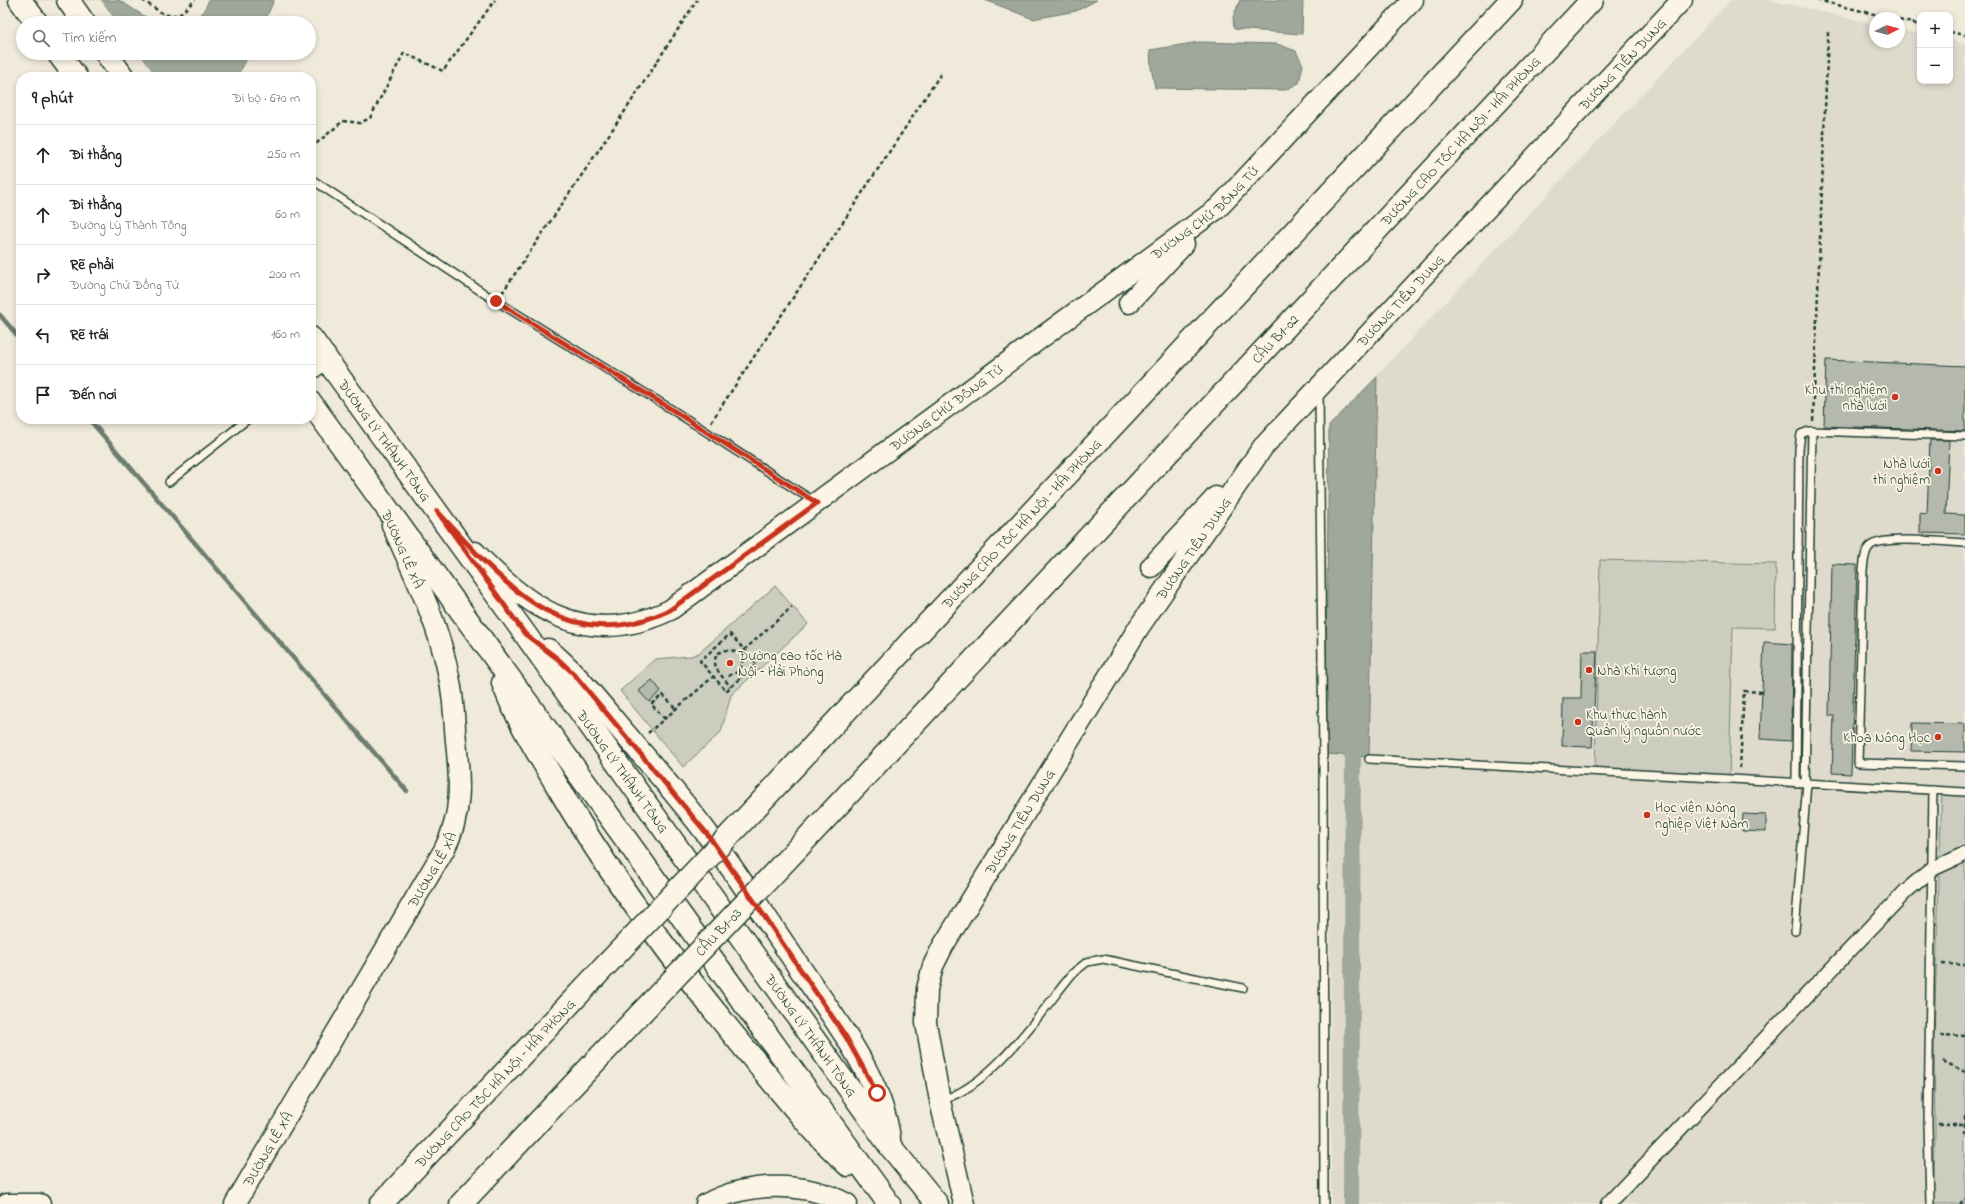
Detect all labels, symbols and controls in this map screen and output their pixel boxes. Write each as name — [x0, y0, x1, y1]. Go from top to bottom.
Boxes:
north arrow — [1869, 12, 1905, 48]
map controls — [1917, 12, 1953, 84]
button: + — [1917, 12, 1953, 48]
street label: ĐƯỜNG TIÊN DUNG — [1574, 14, 1672, 117]
search box — [16, 16, 316, 60]
icon: search — [30, 27, 52, 49]
text: Tìm kiếm — [62, 27, 116, 49]
button: − — [1917, 48, 1953, 84]
street label: ĐƯỜNG CAO TỐC HÀ NỘI – HẢI PHÒNG — [1376, 52, 1546, 232]
text: 9 phút — [32, 86, 74, 111]
text: Đi bộ · 670 m — [232, 89, 300, 108]
icon: ahead — [32, 144, 54, 166]
text: Đi thẳng — [70, 144, 122, 166]
text: 250 m — [267, 145, 300, 164]
street label: ĐƯỜNG CHỬ ĐỒNG TỬ — [1146, 162, 1265, 266]
text: Đi thẳng — [70, 194, 122, 216]
icon: ahead — [32, 204, 54, 226]
text: 60 m — [275, 205, 300, 224]
text: Đường Lý Thánh Tông — [70, 216, 186, 235]
street label: ĐƯỜNG TIÊN DUNG — [1352, 250, 1450, 353]
text: Rẽ phải — [70, 254, 114, 276]
icon: right — [32, 264, 54, 286]
text: 200 m — [269, 265, 300, 284]
text: Đường Chử Đồng Tử — [70, 276, 179, 295]
route end — [487, 292, 505, 310]
street label: CẦU B1-02 — [1248, 310, 1304, 369]
icon: left — [32, 324, 54, 346]
text: Rẽ trái — [70, 324, 109, 346]
text: 160 m — [271, 325, 300, 344]
street label: ĐƯỜNG CHỬ ĐỒNG TỬ — [885, 360, 1008, 458]
street label: ĐƯỜNG LÝ THÁNH TÔNG — [332, 375, 435, 507]
place label: Khu thí nghiệm nhà lưới — [1805, 380, 1887, 417]
icon: arrive — [32, 384, 54, 406]
text: Đến nơi — [70, 384, 117, 406]
marker: Khu thí nghiệm nhà lưới — [1890, 392, 1900, 402]
street label: ĐƯỜNG CAO TỐC HÀ NỘI – HẢI PHÒNG — [937, 435, 1107, 615]
place label: Nhà lưới thí nghiệm — [1873, 454, 1930, 492]
marker: Nhà lưới thí nghiệm — [1933, 466, 1943, 476]
street label: ĐƯỜNG TIÊN DUNG — [1151, 494, 1237, 606]
street label: ĐƯỜNG LÊ XÁ — [375, 506, 429, 592]
place label: Đường cao tốc Hà Nội – Hải Phòng — [737, 646, 842, 684]
marker: Đường cao tốc Hà Nội – Hải Phòng — [725, 658, 735, 668]
place label: Nhà Khí tượng — [1597, 661, 1676, 683]
marker: Nhà Khí tượng — [1584, 665, 1594, 675]
place label: Khu thực hành Quản lý nguồn nước — [1586, 705, 1702, 743]
street label: ĐƯỜNG LÝ THÁNH TÔNG — [570, 706, 673, 838]
marker: Khu thực hành Quản lý nguồn nước — [1573, 717, 1583, 727]
place label: Khoa Nông Học — [1843, 728, 1931, 750]
marker: Khoa Nông Học — [1933, 732, 1943, 742]
street label: ĐƯỜNG TIÊN DUNG — [980, 766, 1061, 880]
place label: Học viện Nông nghiệp Việt Nam — [1655, 798, 1748, 836]
marker: Học viện Nông nghiệp Việt Nam — [1642, 810, 1652, 820]
street label: ĐƯỜNG LÊ XÁ — [403, 829, 463, 913]
street label: CẦU B1-03 — [691, 904, 748, 962]
street label: ĐƯỜNG LÝ THÁNH TÔNG — [758, 970, 861, 1102]
street label: ĐƯỜNG CAO TỐC HÀ NỘI – HẢI PHÒNG — [410, 995, 581, 1174]
route start — [868, 1084, 886, 1102]
street label: ĐƯỜNG LÊ XÁ — [238, 1108, 299, 1192]

